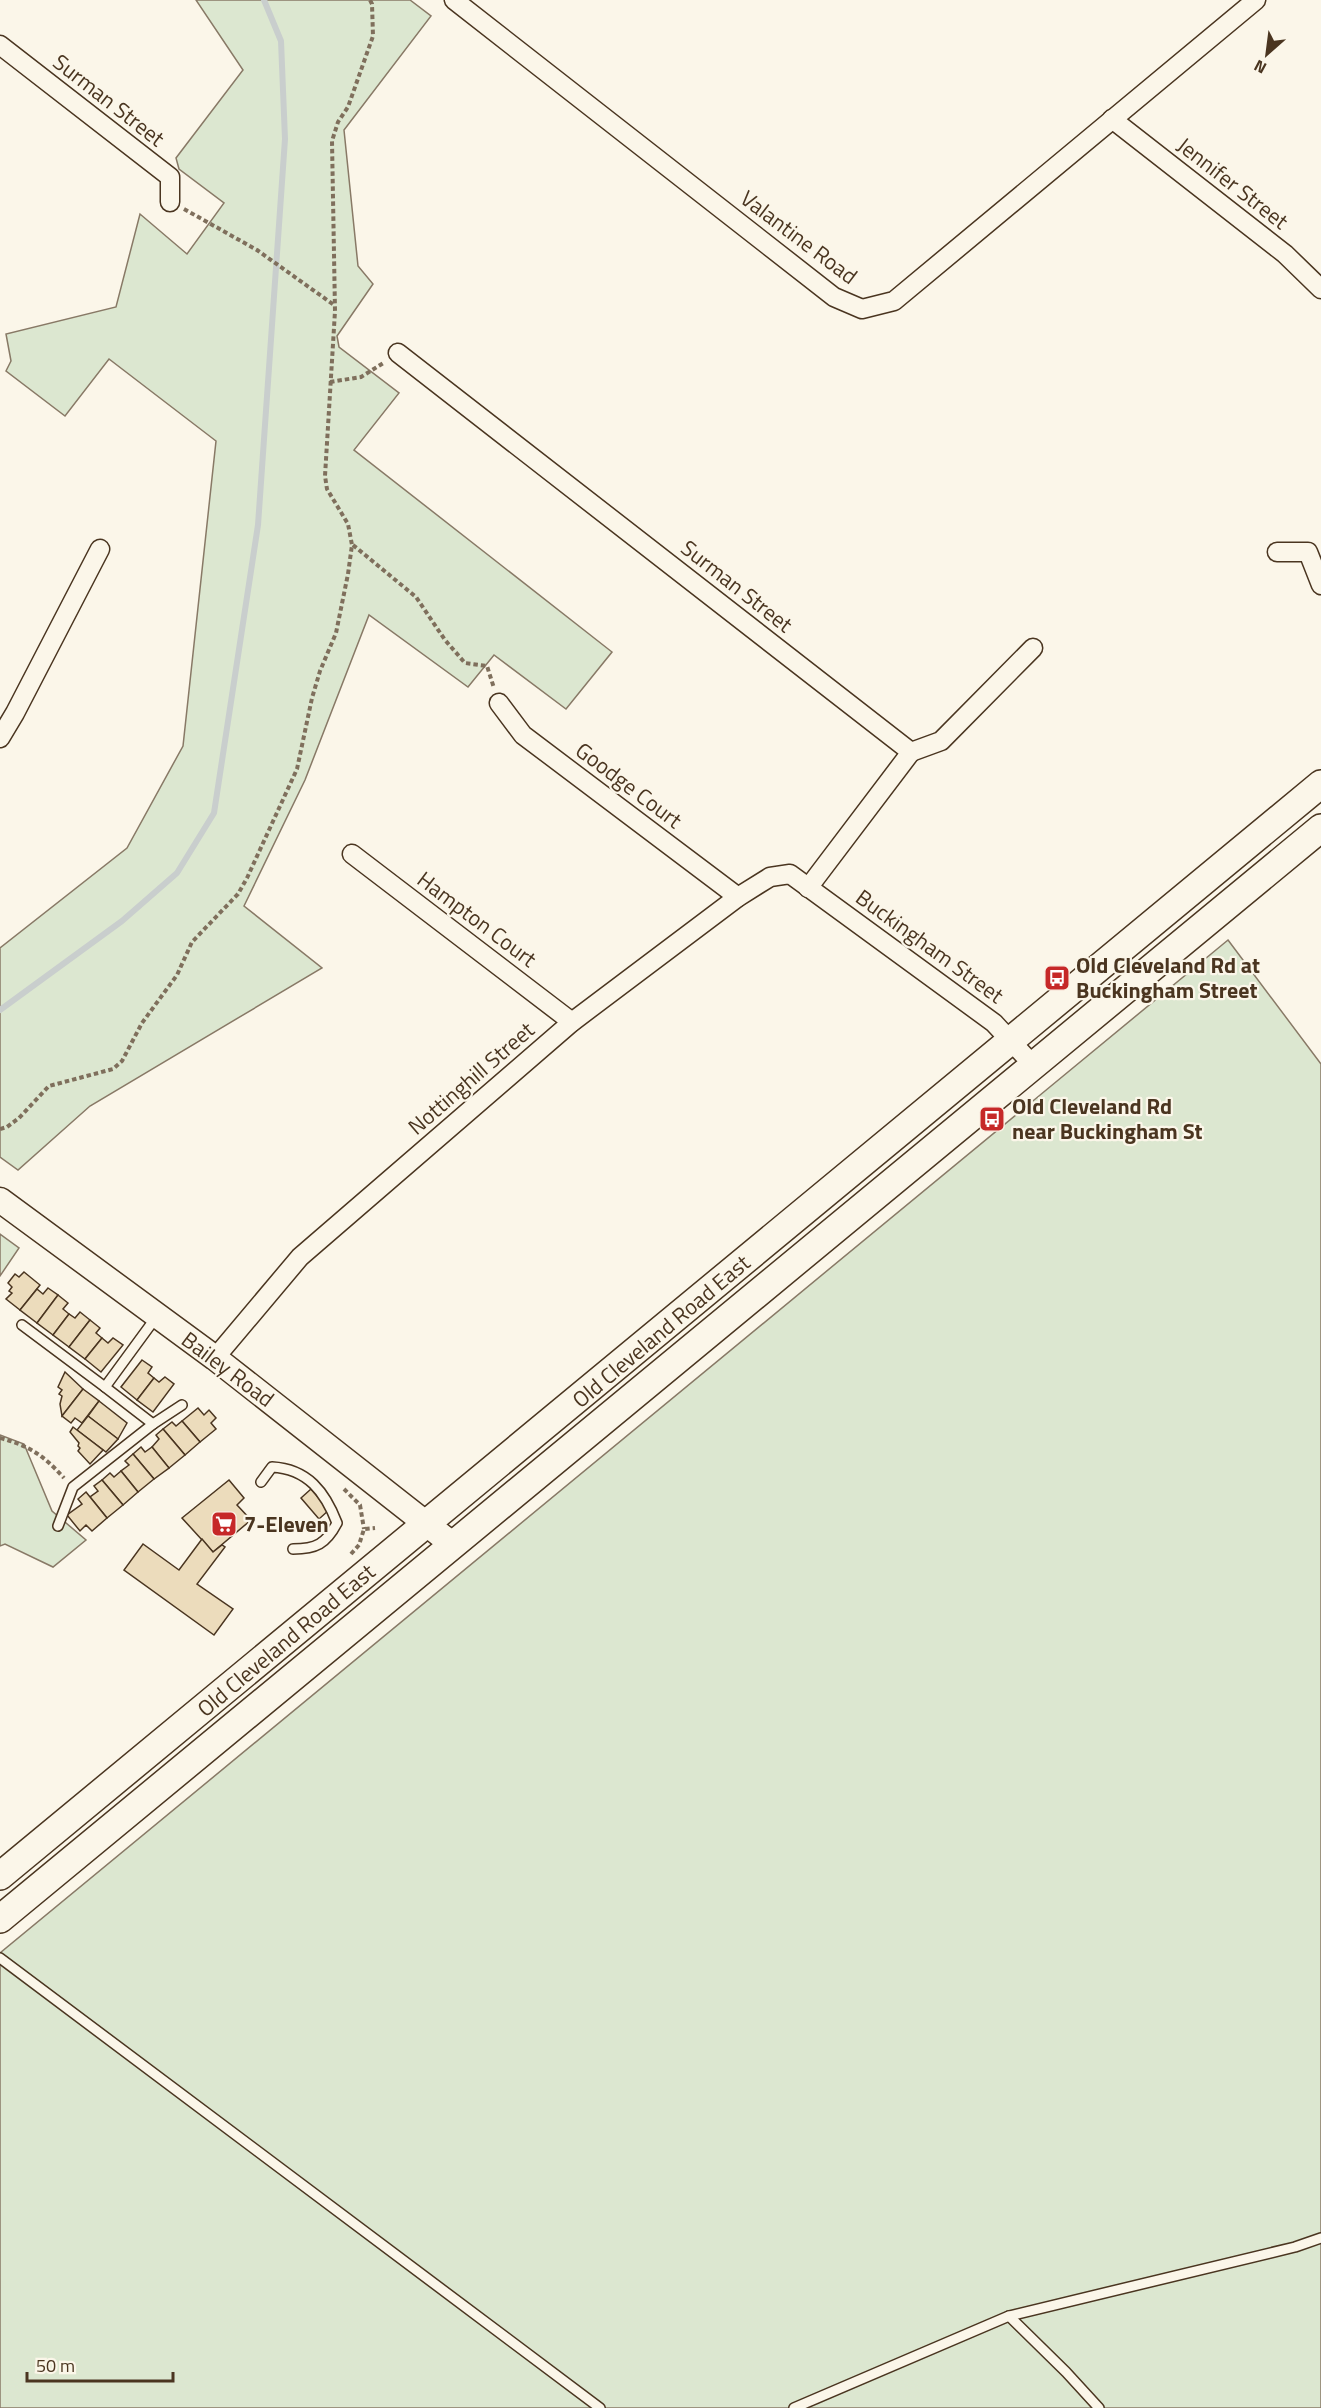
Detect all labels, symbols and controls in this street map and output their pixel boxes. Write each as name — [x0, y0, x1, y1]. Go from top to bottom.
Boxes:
north arrow — [1237, 24, 1297, 84]
street label: Surman Street — [46, 45, 172, 155]
text: N — [1249, 54, 1270, 80]
street label: Jennifer Street — [1170, 129, 1296, 238]
street label: Valantine Road — [733, 182, 865, 292]
street label: Surman Street — [674, 531, 800, 641]
street label: Goodge Court — [568, 733, 690, 837]
street label: Hampton Court — [410, 863, 544, 976]
street label: Buckingham Street — [849, 880, 1011, 1012]
place label: Old Cleveland Rd at Buckingham Street — [1076, 948, 1260, 1007]
bus stop icon: Old Cleveland Rd at Buckingham Street — [1042, 963, 1072, 993]
street label: Nottinghill Street — [400, 1013, 542, 1143]
place label: Old Cleveland Rd near Buckingham St — [1012, 1089, 1203, 1148]
bus stop icon: Old Cleveland Rd near Buckingham St — [977, 1104, 1007, 1134]
street label: Old Cleveland Road East — [564, 1246, 758, 1416]
street label: Bailey Road — [174, 1323, 282, 1415]
place label: 7-Eleven — [244, 1507, 329, 1541]
supermarket icon: 7-Eleven — [209, 1509, 239, 1539]
street label: Old Cleveland Road East — [189, 1555, 383, 1725]
scale bar — [27, 2345, 172, 2383]
text: 50 m — [36, 2352, 75, 2379]

